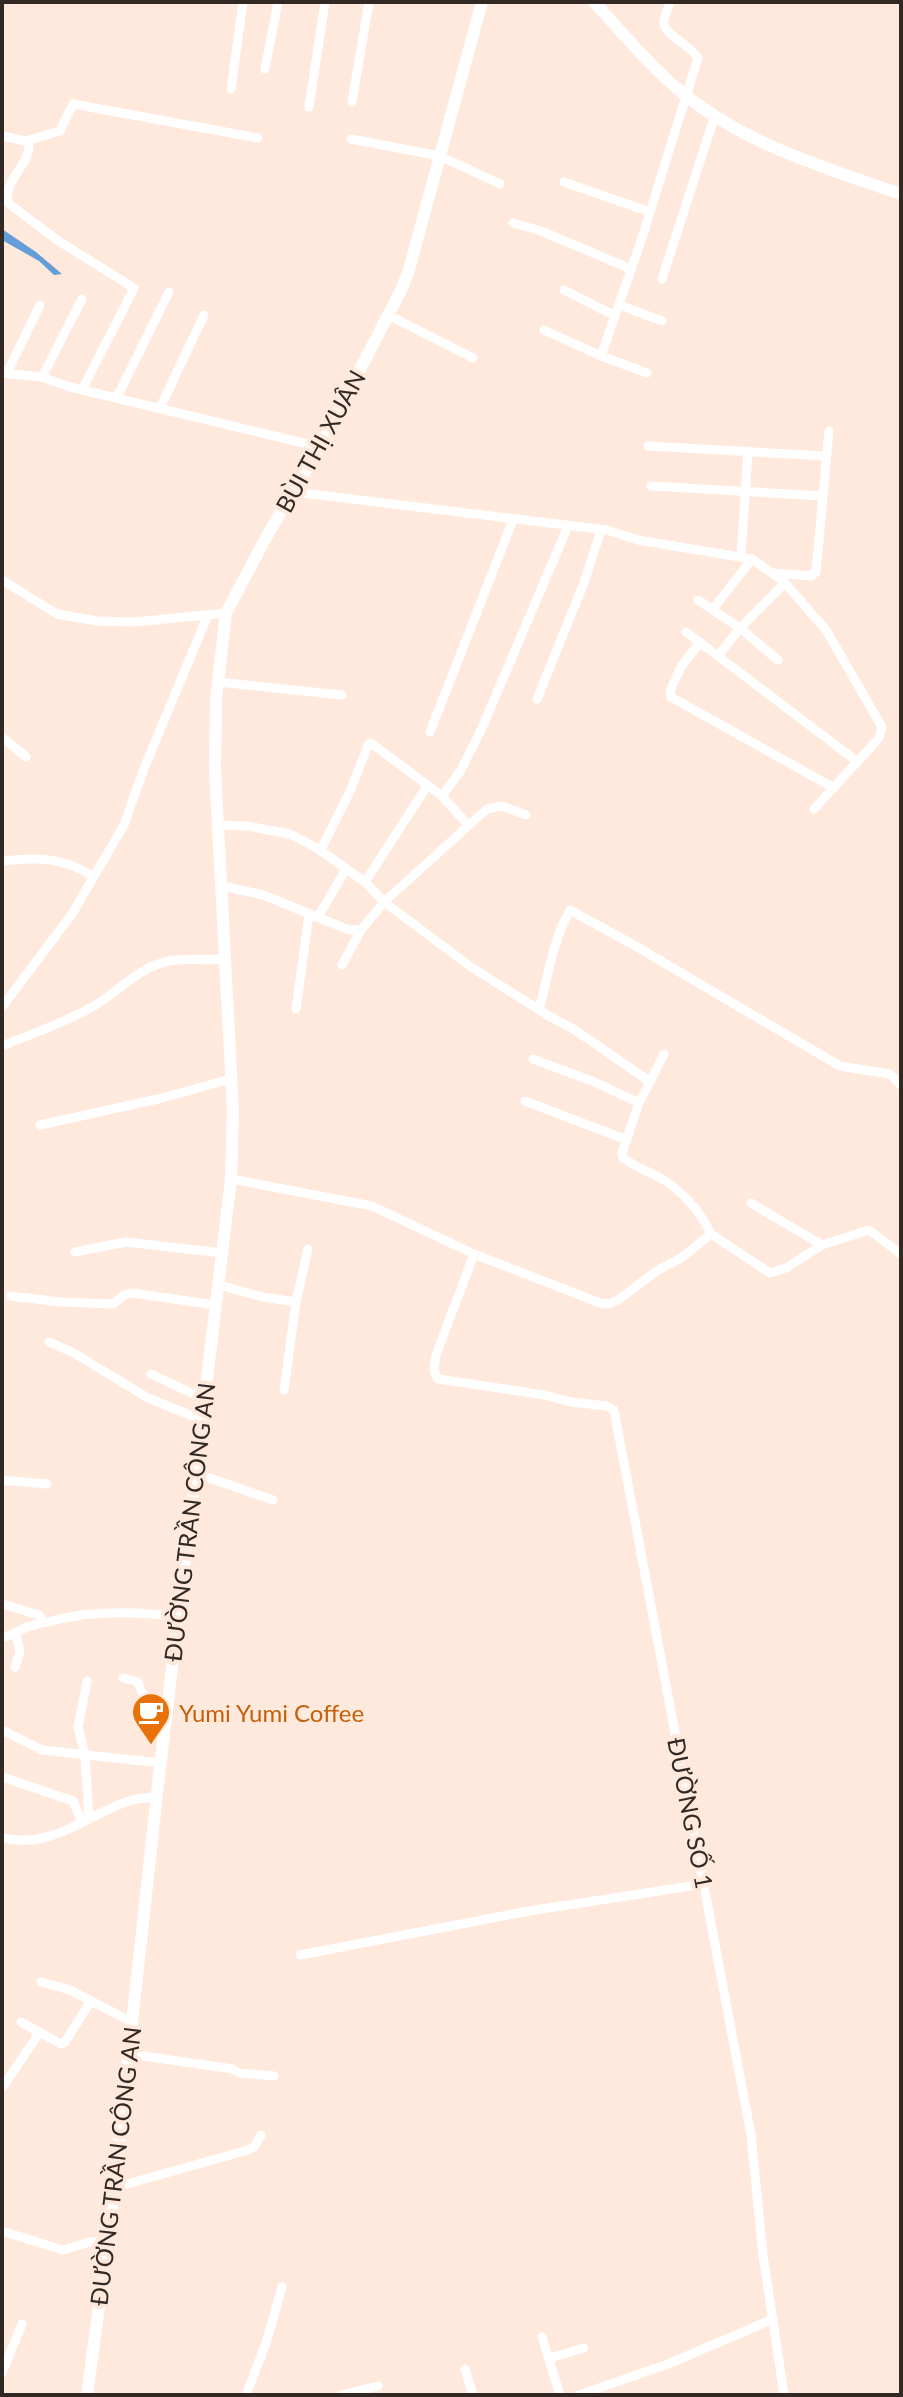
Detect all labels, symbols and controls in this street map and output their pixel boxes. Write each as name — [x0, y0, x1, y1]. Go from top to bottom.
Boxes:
street label: BÙI THỊ XUÂN — [269, 365, 371, 517]
street label: ĐƯỜNG TRẦN CÔNG AN — [158, 1381, 220, 1663]
cafe icon: Yumi Yumi Coffee — [130, 1691, 172, 1746]
place label: Yumi Yumi Coffee — [179, 1698, 364, 1727]
street label: ĐƯỜNG SỐ 1 — [662, 1735, 720, 1891]
street label: ĐƯỜNG TRẦN CÔNG AN — [84, 2025, 146, 2307]

